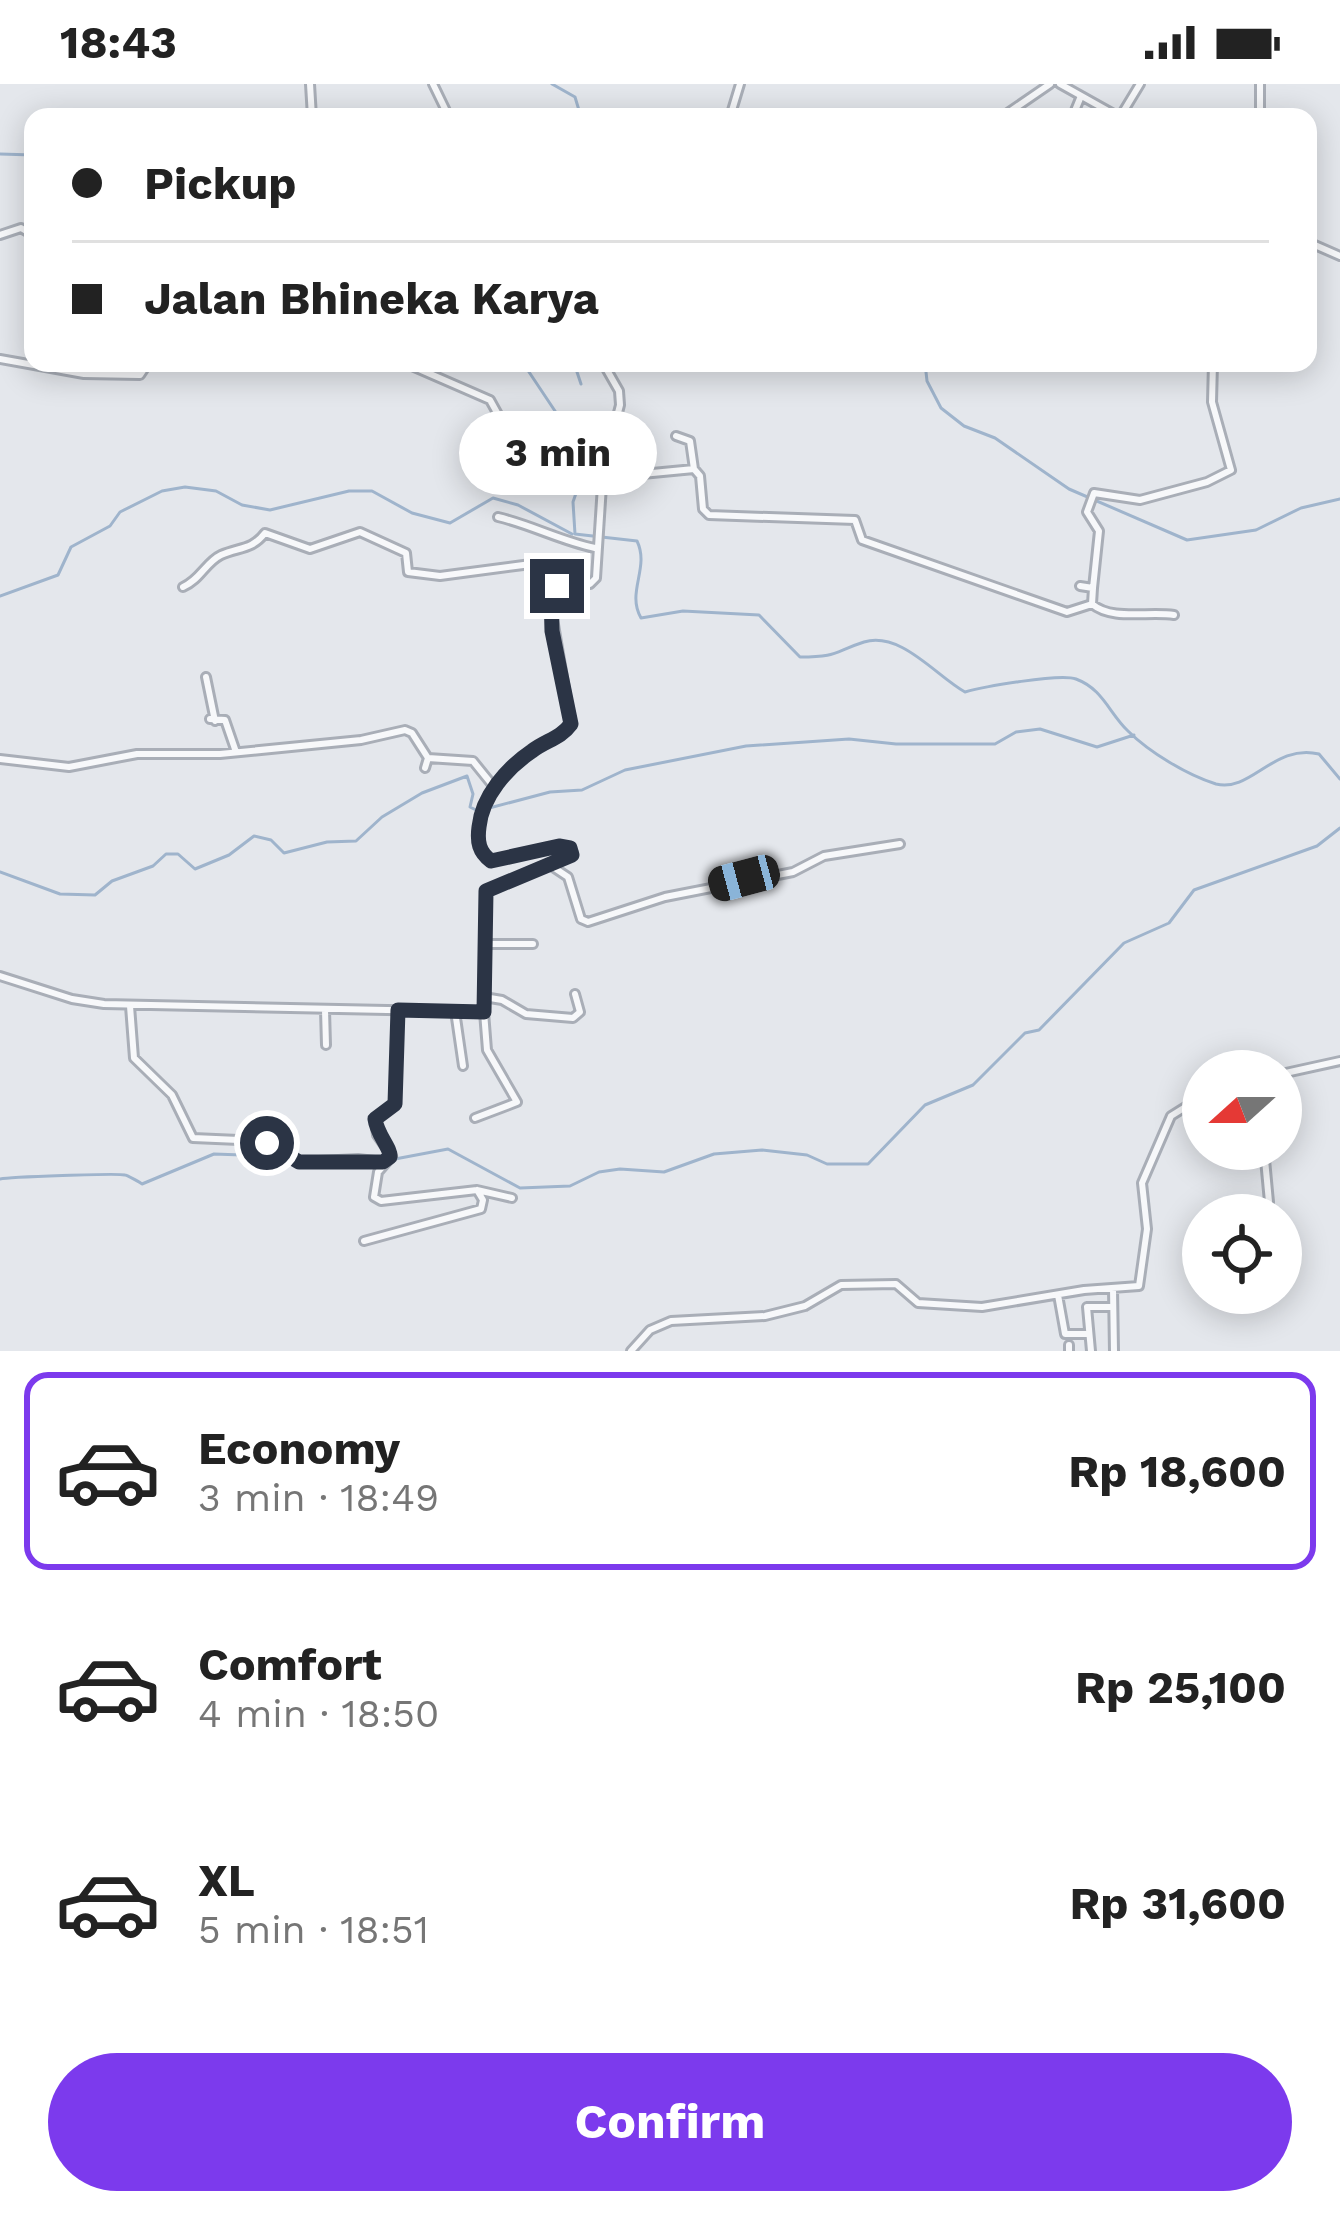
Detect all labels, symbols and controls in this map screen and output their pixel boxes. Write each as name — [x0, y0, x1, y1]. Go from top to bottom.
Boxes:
text: 18:43 — [60, 16, 177, 69]
text: Pickup — [144, 157, 296, 210]
text: Jalan Bhineka Karya — [144, 272, 599, 325]
callout: 3 min — [458, 412, 656, 496]
text: 3 min — [505, 430, 611, 475]
route end — [530, 559, 584, 613]
car — [705, 851, 783, 905]
north arrow — [1182, 1050, 1302, 1170]
map controls — [1182, 1050, 1302, 1314]
route start — [240, 1116, 294, 1170]
button: locate — [1182, 1194, 1302, 1314]
icon: car — [54, 1417, 162, 1525]
text: Economy — [198, 1422, 400, 1475]
text: Rp 18,600 — [1068, 1445, 1286, 1498]
text: 3 min · 18:49 — [198, 1475, 439, 1520]
icon: car — [54, 1633, 162, 1741]
text: Comfort — [198, 1638, 382, 1691]
text: Rp 25,100 — [1075, 1661, 1286, 1714]
text: 4 min · 18:50 — [198, 1691, 439, 1736]
icon: car — [54, 1849, 162, 1957]
text: XL — [198, 1854, 255, 1907]
text: Rp 31,600 — [1069, 1877, 1286, 1930]
text: 5 min · 18:51 — [198, 1907, 429, 1952]
button: Confirm — [48, 2053, 1292, 2191]

